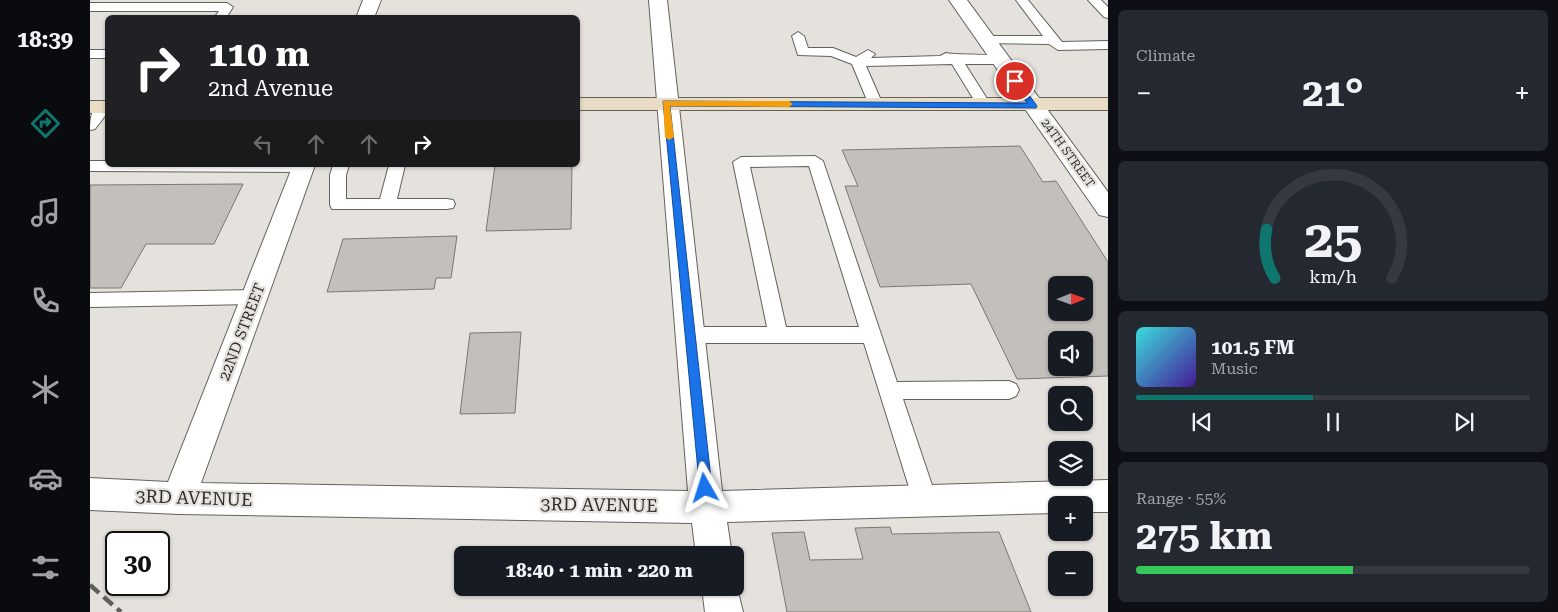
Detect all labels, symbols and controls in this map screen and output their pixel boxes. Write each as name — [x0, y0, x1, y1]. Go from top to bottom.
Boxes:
text: 18:39 — [17, 27, 73, 52]
text: 110 m — [208, 34, 309, 75]
icon: right — [125, 35, 190, 100]
text: Climate — [1136, 46, 1195, 65]
pin — [994, 60, 1036, 102]
icon: arrive — [1001, 67, 1029, 95]
text: 21° — [1302, 71, 1364, 115]
text: 2nd Avenue — [208, 76, 333, 101]
text: − — [1136, 77, 1152, 110]
text: + — [1514, 77, 1530, 110]
icon: directions — [28, 106, 63, 141]
street label: 24TH STREET — [1038, 116, 1098, 190]
icon: left — [249, 130, 277, 158]
icon: ahead — [302, 130, 330, 158]
icon: ahead — [355, 130, 383, 158]
icon: right — [408, 130, 436, 158]
icon: music — [28, 195, 63, 230]
text: 25 — [1304, 209, 1362, 270]
text: km/h — [1309, 266, 1357, 287]
north arrow — [1048, 276, 1092, 321]
map controls — [1048, 276, 1093, 596]
street label: 22ND STREET — [215, 281, 269, 383]
icon: phone — [28, 283, 63, 318]
button: sound — [1048, 331, 1093, 376]
text: 101.5 FM — [1211, 336, 1294, 359]
text: Music — [1211, 359, 1258, 378]
icon: climate — [28, 372, 63, 407]
button: search — [1048, 386, 1093, 431]
icon: previous — [1188, 408, 1216, 436]
icon: pause — [1319, 408, 1347, 436]
icon: next — [1450, 408, 1478, 436]
button: layers — [1048, 441, 1093, 486]
icon: car — [28, 461, 63, 496]
position arrow — [678, 461, 730, 513]
street label: 3RD AVENUE — [135, 485, 253, 510]
text: Range · 55% — [1136, 489, 1226, 508]
street label: 3RD AVENUE — [540, 493, 658, 516]
button: + — [1048, 496, 1093, 541]
text: 275 km — [1136, 514, 1272, 558]
speed limit sign: 30 — [105, 531, 170, 596]
icon: filters — [28, 550, 63, 585]
button: − — [1048, 551, 1093, 596]
text: 18:40 · 1 min · 220 m — [505, 559, 693, 582]

